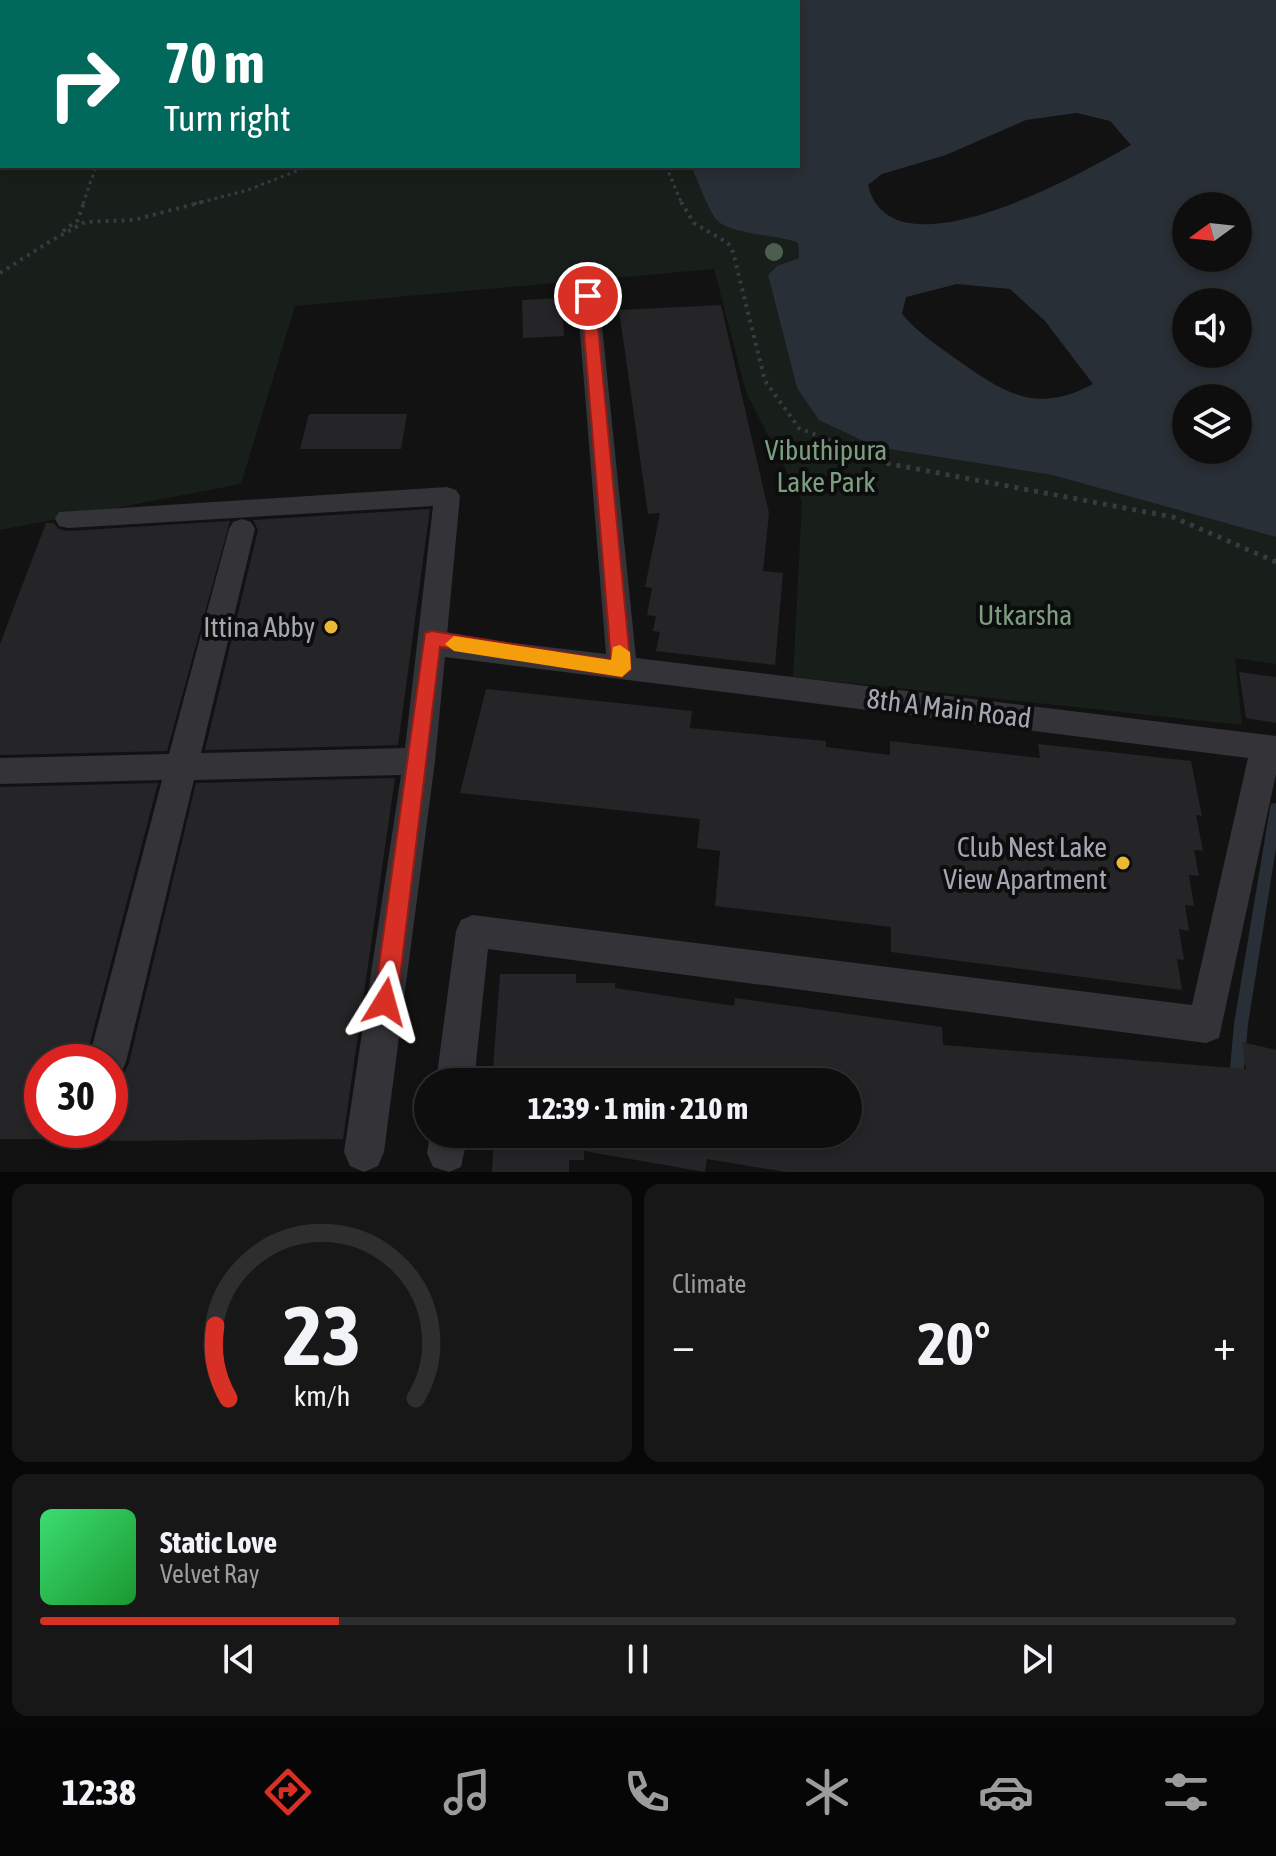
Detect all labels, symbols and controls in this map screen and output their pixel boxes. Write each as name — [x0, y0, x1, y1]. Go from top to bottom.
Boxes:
text: 70 m — [164, 31, 265, 95]
icon: right — [32, 32, 136, 136]
text: Turn right — [164, 97, 291, 139]
north arrow — [1172, 192, 1252, 272]
map controls — [1172, 192, 1252, 464]
pin — [554, 262, 622, 330]
icon: arrive — [566, 274, 610, 318]
button: sound — [1172, 288, 1252, 368]
button: layers — [1172, 384, 1252, 464]
park label: Vibuthipura Lake Park — [765, 434, 887, 498]
park label: Utkarsha — [978, 599, 1072, 631]
place label: Ittina Abby — [203, 611, 315, 643]
marker: Ittina Abby — [322, 618, 340, 636]
street label: 8th A Main Road — [865, 682, 1033, 734]
place label: Club Nest Lake View Apartment — [943, 831, 1107, 895]
marker: Club Nest Lake View Apartment — [1114, 854, 1132, 872]
position arrow — [343, 960, 427, 1044]
speed limit sign: 30 — [24, 1044, 128, 1148]
text: 12:39 · 1 min · 210 m — [528, 1091, 748, 1125]
text: Climate — [672, 1269, 746, 1299]
text: 23 — [283, 1287, 361, 1383]
text: 20° — [918, 1309, 990, 1378]
text: − — [672, 1319, 695, 1369]
text: + — [1213, 1319, 1236, 1369]
text: km/h — [294, 1379, 350, 1412]
text: Static Love — [160, 1525, 277, 1559]
text: Velvet Ray — [160, 1559, 260, 1589]
icon: previous — [217, 1637, 261, 1681]
icon: pause — [616, 1637, 660, 1681]
icon: next — [1015, 1637, 1059, 1681]
icon: directions — [260, 1764, 316, 1820]
icon: music — [439, 1764, 495, 1820]
icon: phone — [619, 1764, 675, 1820]
icon: climate — [799, 1764, 855, 1820]
icon: car — [978, 1764, 1034, 1820]
icon: filters — [1158, 1764, 1214, 1820]
text: 12:38 — [62, 1771, 136, 1813]

